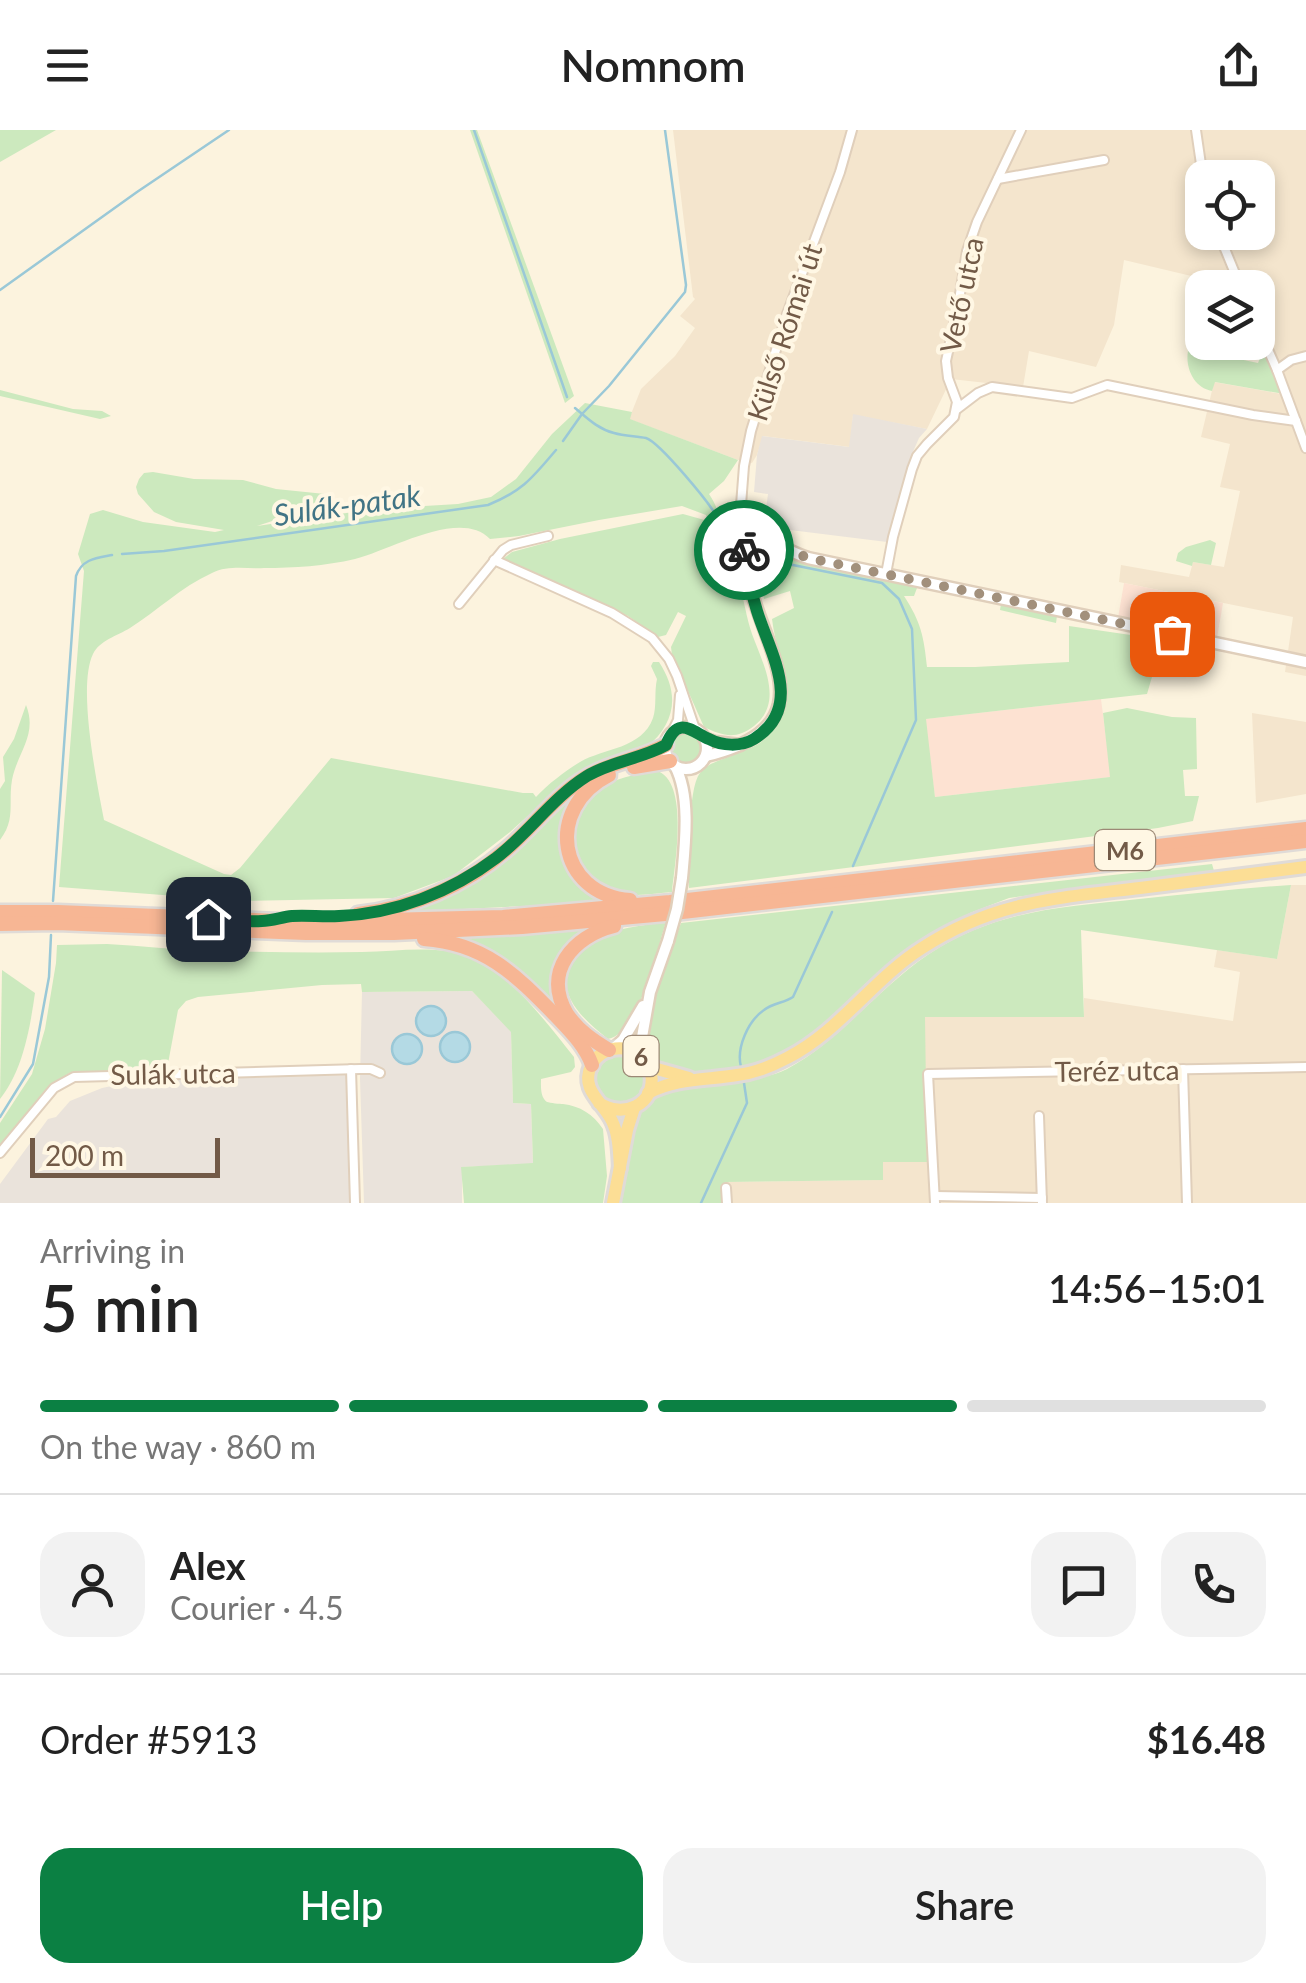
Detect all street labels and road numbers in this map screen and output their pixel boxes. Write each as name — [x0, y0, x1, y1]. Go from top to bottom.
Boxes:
street label: Vető utca — [932, 234, 990, 356]
street label: Külső Római út — [739, 239, 829, 425]
road number: M6 — [1095, 830, 1155, 870]
road number: 6 — [624, 1036, 658, 1076]
street label: Teréz utca — [1054, 1052, 1180, 1088]
street label: Sulák utca — [110, 1055, 236, 1091]

